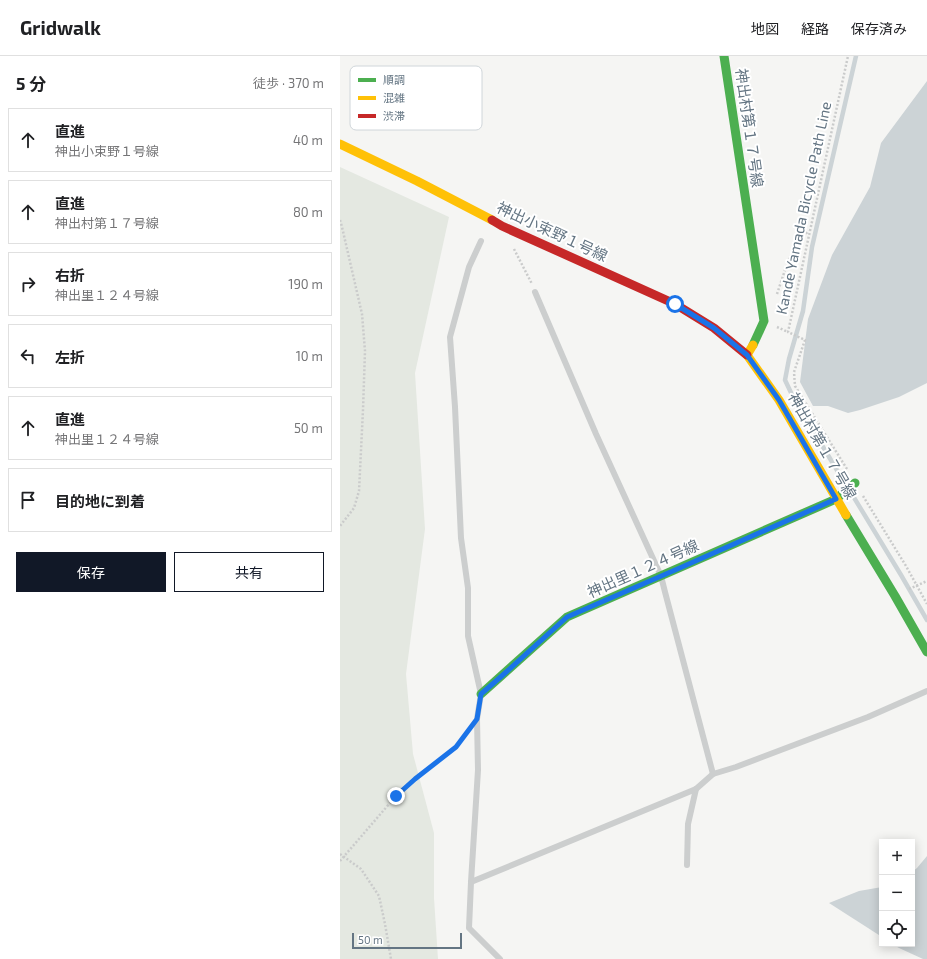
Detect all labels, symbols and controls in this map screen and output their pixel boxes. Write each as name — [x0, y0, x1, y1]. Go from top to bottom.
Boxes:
text: Gridwalk — [20, 16, 101, 39]
text: 地図 — [751, 20, 779, 37]
text: 経路 — [801, 20, 829, 37]
text: 保存済み — [851, 20, 907, 37]
legend — [350, 66, 482, 130]
street label: 神出村第１７号線 — [733, 67, 767, 189]
text: 5 分 — [16, 73, 46, 93]
text: 順調 — [383, 73, 405, 86]
text: 徒歩 · 370 m — [253, 75, 324, 91]
text: 混雑 — [383, 91, 405, 104]
street label: Kande Yamada Bicycle Path Line — [772, 100, 834, 316]
text: 渋滞 — [383, 109, 405, 122]
text: 直進 — [55, 122, 85, 140]
icon: ahead — [17, 129, 39, 151]
text: 40 m — [293, 132, 323, 148]
text: 神出小束野１号線 — [55, 143, 159, 159]
text: 直進 — [55, 194, 85, 212]
street label: 神出小束野１号線 — [494, 198, 611, 265]
icon: ahead — [17, 201, 39, 223]
text: 80 m — [293, 204, 323, 220]
text: 神出村第１７号線 — [55, 215, 159, 231]
text: 右折 — [55, 266, 85, 284]
icon: right — [17, 273, 39, 295]
text: 190 m — [288, 276, 323, 292]
text: 神出里１２４号線 — [55, 287, 159, 303]
route start — [666, 295, 684, 313]
icon: left — [17, 345, 39, 367]
text: 左折 — [55, 348, 85, 366]
text: 10 m — [296, 348, 323, 364]
street label: 神出村第１７号線 — [785, 389, 861, 502]
text: 直進 — [55, 410, 85, 428]
icon: ahead — [17, 417, 39, 439]
text: 50 m — [294, 420, 323, 436]
text: 神出里１２４号線 — [55, 431, 159, 447]
icon: arrive — [17, 489, 39, 511]
text: 目的地に到着 — [55, 492, 145, 510]
street label: 神出里１２４号線 — [584, 535, 701, 601]
button: 保存 — [16, 552, 166, 592]
button: 共有 — [174, 552, 324, 592]
route end — [387, 787, 405, 805]
map controls — [879, 839, 915, 947]
button: + — [879, 839, 915, 875]
button: − — [879, 875, 915, 911]
button: locate — [879, 911, 915, 947]
scale bar — [352, 931, 462, 950]
text: 50 m — [358, 933, 383, 946]

